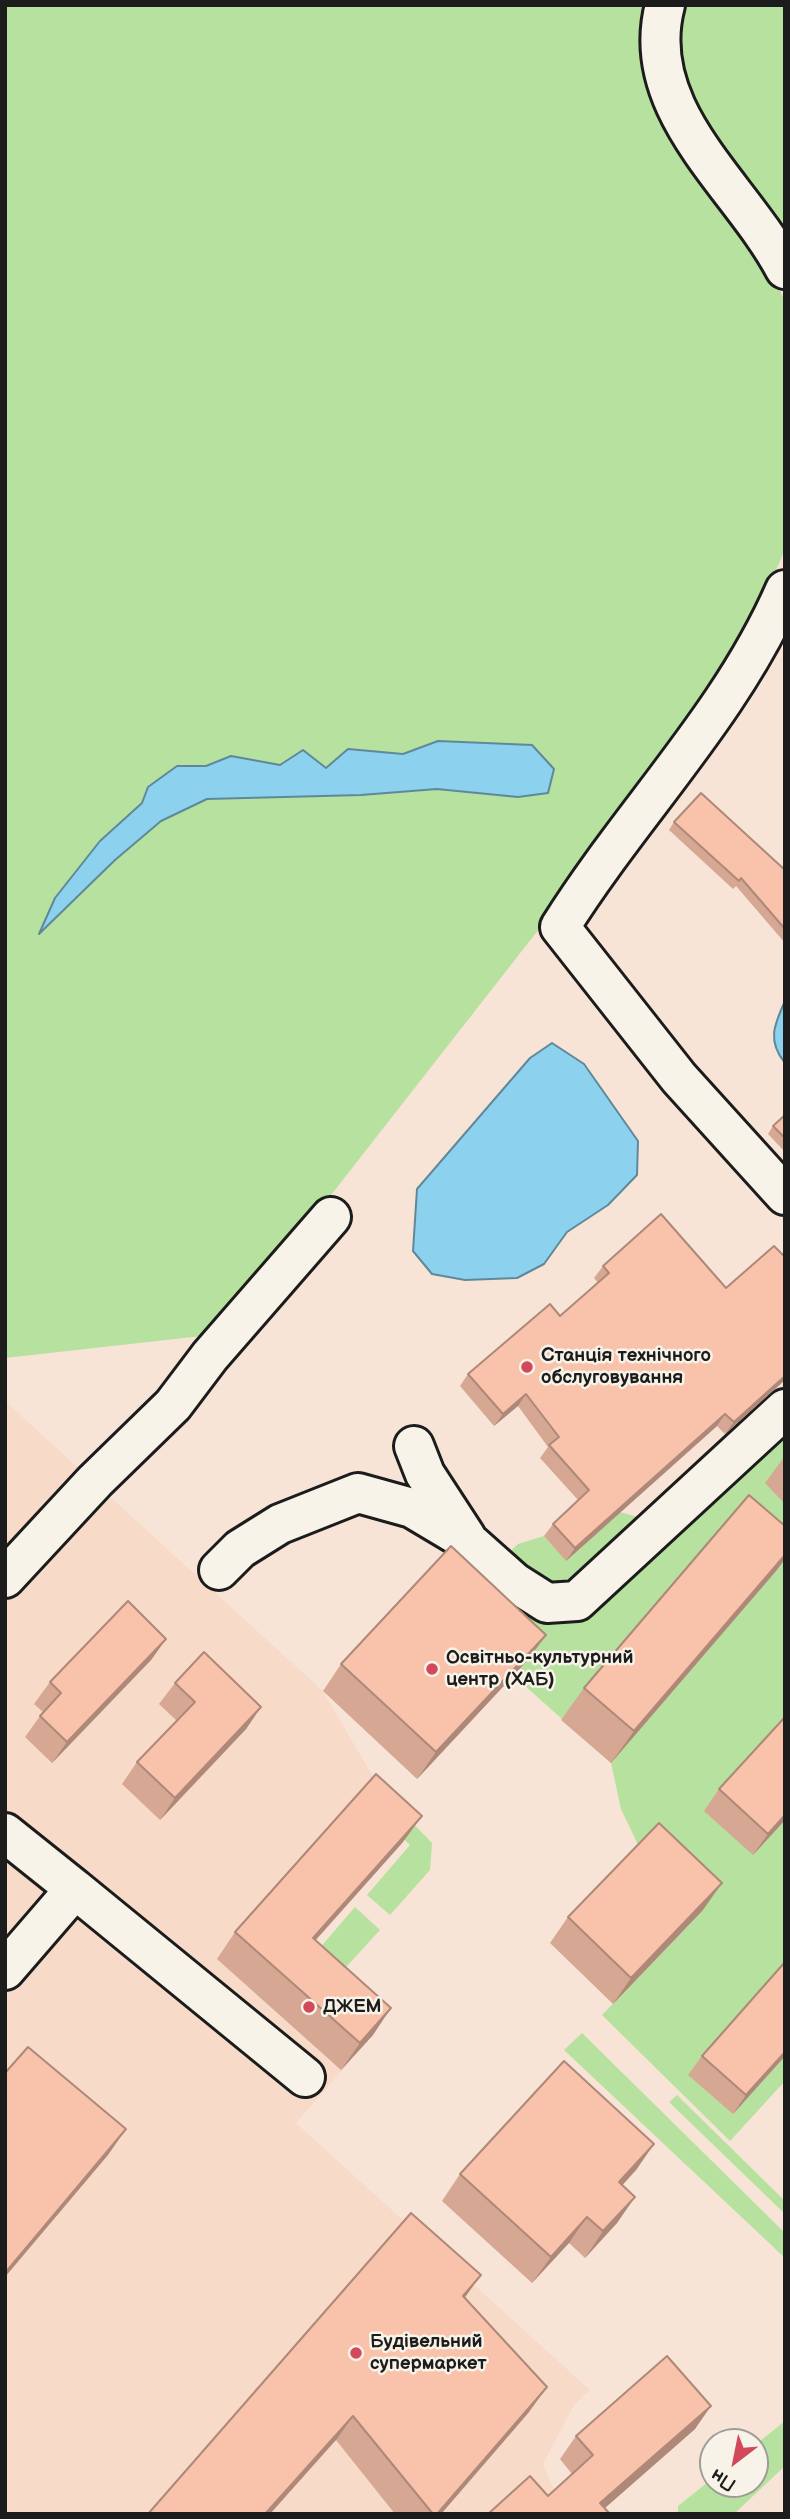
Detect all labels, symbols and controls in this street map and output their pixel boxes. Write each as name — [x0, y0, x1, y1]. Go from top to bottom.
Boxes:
place label: Cтанція технічного обслуговування — [541, 1345, 711, 1389]
marker: Cтанція технічного обслуговування — [519, 1359, 535, 1375]
place label: Освітньо-культурний центр (ХАБ) — [446, 1647, 634, 1691]
marker: Освітньо-культурний центр (ХАБ) — [424, 1661, 440, 1677]
place label: ДЖЕМ — [323, 1996, 382, 2018]
marker: ДЖЕМ — [301, 1999, 317, 2015]
place label: Будівельний супермаркет — [370, 2331, 487, 2375]
marker: Будівельний супермаркет — [348, 2345, 364, 2361]
north arrow — [699, 2428, 769, 2498]
text: Пн — [707, 2463, 741, 2496]

